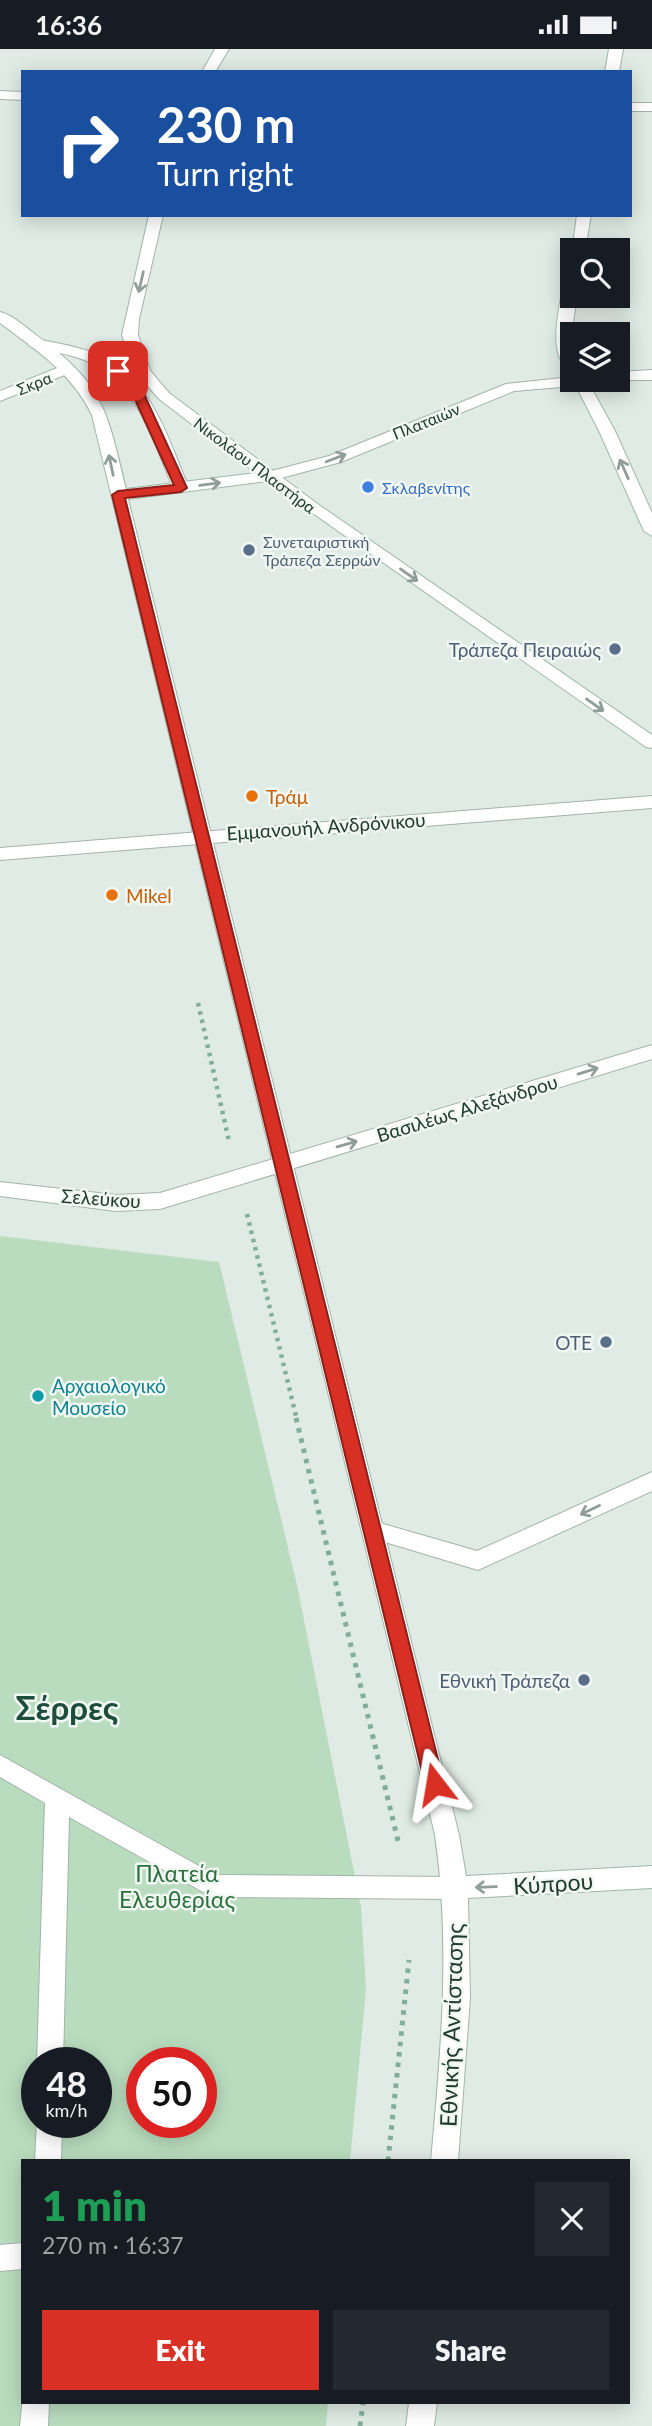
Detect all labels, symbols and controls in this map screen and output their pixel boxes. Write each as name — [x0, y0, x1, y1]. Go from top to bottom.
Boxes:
text: 16:36 — [35, 9, 102, 41]
text: 230 m — [157, 95, 295, 153]
icon: right — [42, 98, 133, 189]
text: Turn right — [157, 154, 293, 193]
map controls — [560, 238, 630, 392]
button: search — [560, 238, 630, 308]
one-way arrow — [133, 270, 147, 293]
button: layers — [560, 322, 630, 392]
pin — [88, 341, 148, 401]
icon: arrive — [99, 352, 137, 390]
street label: Σκρα — [14, 367, 55, 399]
street label: Πλαταιών — [390, 399, 462, 443]
street label: Νικολάου Πλαστήρα — [190, 413, 320, 517]
one-way arrow — [324, 451, 346, 464]
one-way arrow — [104, 454, 118, 477]
one-way arrow — [617, 459, 630, 480]
one-way arrow — [198, 477, 221, 490]
place label: Σκλαβενίτης — [382, 478, 471, 497]
marker: Σκλαβενίτης — [360, 479, 376, 495]
place label: Συνεταιριστική Τράπεζα Σερρών — [263, 532, 380, 569]
marker: Συνεταιριστική Τράπεζα Σερρών — [241, 542, 257, 558]
one-way arrow — [399, 568, 418, 582]
place label: Τράπεζα Πειραιώς — [449, 638, 601, 661]
marker: Τράπεζα Πειραιώς — [607, 641, 623, 657]
one-way arrow — [585, 698, 604, 712]
place label: Τράμ — [266, 785, 309, 808]
marker: Τράμ — [244, 788, 260, 804]
street label: Εμμανουήλ Ανδρόνικου — [226, 808, 426, 844]
place label: Mikel — [126, 884, 172, 907]
marker: Mikel — [104, 887, 120, 903]
one-way arrow — [577, 1064, 599, 1077]
street label: Βασιλέως Αλεξάνδρου — [374, 1070, 560, 1146]
one-way arrow — [335, 1137, 357, 1150]
street label: Σελεύκου — [61, 1184, 141, 1212]
place label: ΟΤΕ — [555, 1331, 592, 1354]
marker: ΟΤΕ — [598, 1334, 614, 1350]
place label: Αρχαιολογικό Μουσείο — [52, 1374, 166, 1419]
marker: Αρχαιολογικό Μουσείο — [30, 1388, 46, 1404]
one-way arrow — [580, 1504, 601, 1517]
place label: Εθνική Τράπεζα — [439, 1669, 571, 1692]
marker: Εθνική Τράπεζα — [576, 1672, 592, 1688]
district label: Σέρρες — [16, 1687, 119, 1727]
position arrow — [398, 1747, 472, 1821]
park label: Πλατεία Ελευθερίας — [119, 1859, 235, 1913]
street label: Κύπρου — [512, 1866, 594, 1900]
one-way arrow — [475, 1881, 498, 1894]
street label: Εθνικής Αντίστασης — [433, 1922, 469, 2127]
speed limit sign: 50 — [126, 2047, 217, 2138]
text: 48 — [46, 2062, 87, 2104]
text: km/h — [45, 2099, 88, 2121]
text: 1 min — [42, 2180, 147, 2230]
button: close — [535, 2182, 609, 2256]
text: 270 m · 16:37 — [42, 2231, 184, 2259]
button: Exit — [42, 2310, 319, 2390]
button: Share — [333, 2310, 609, 2390]

